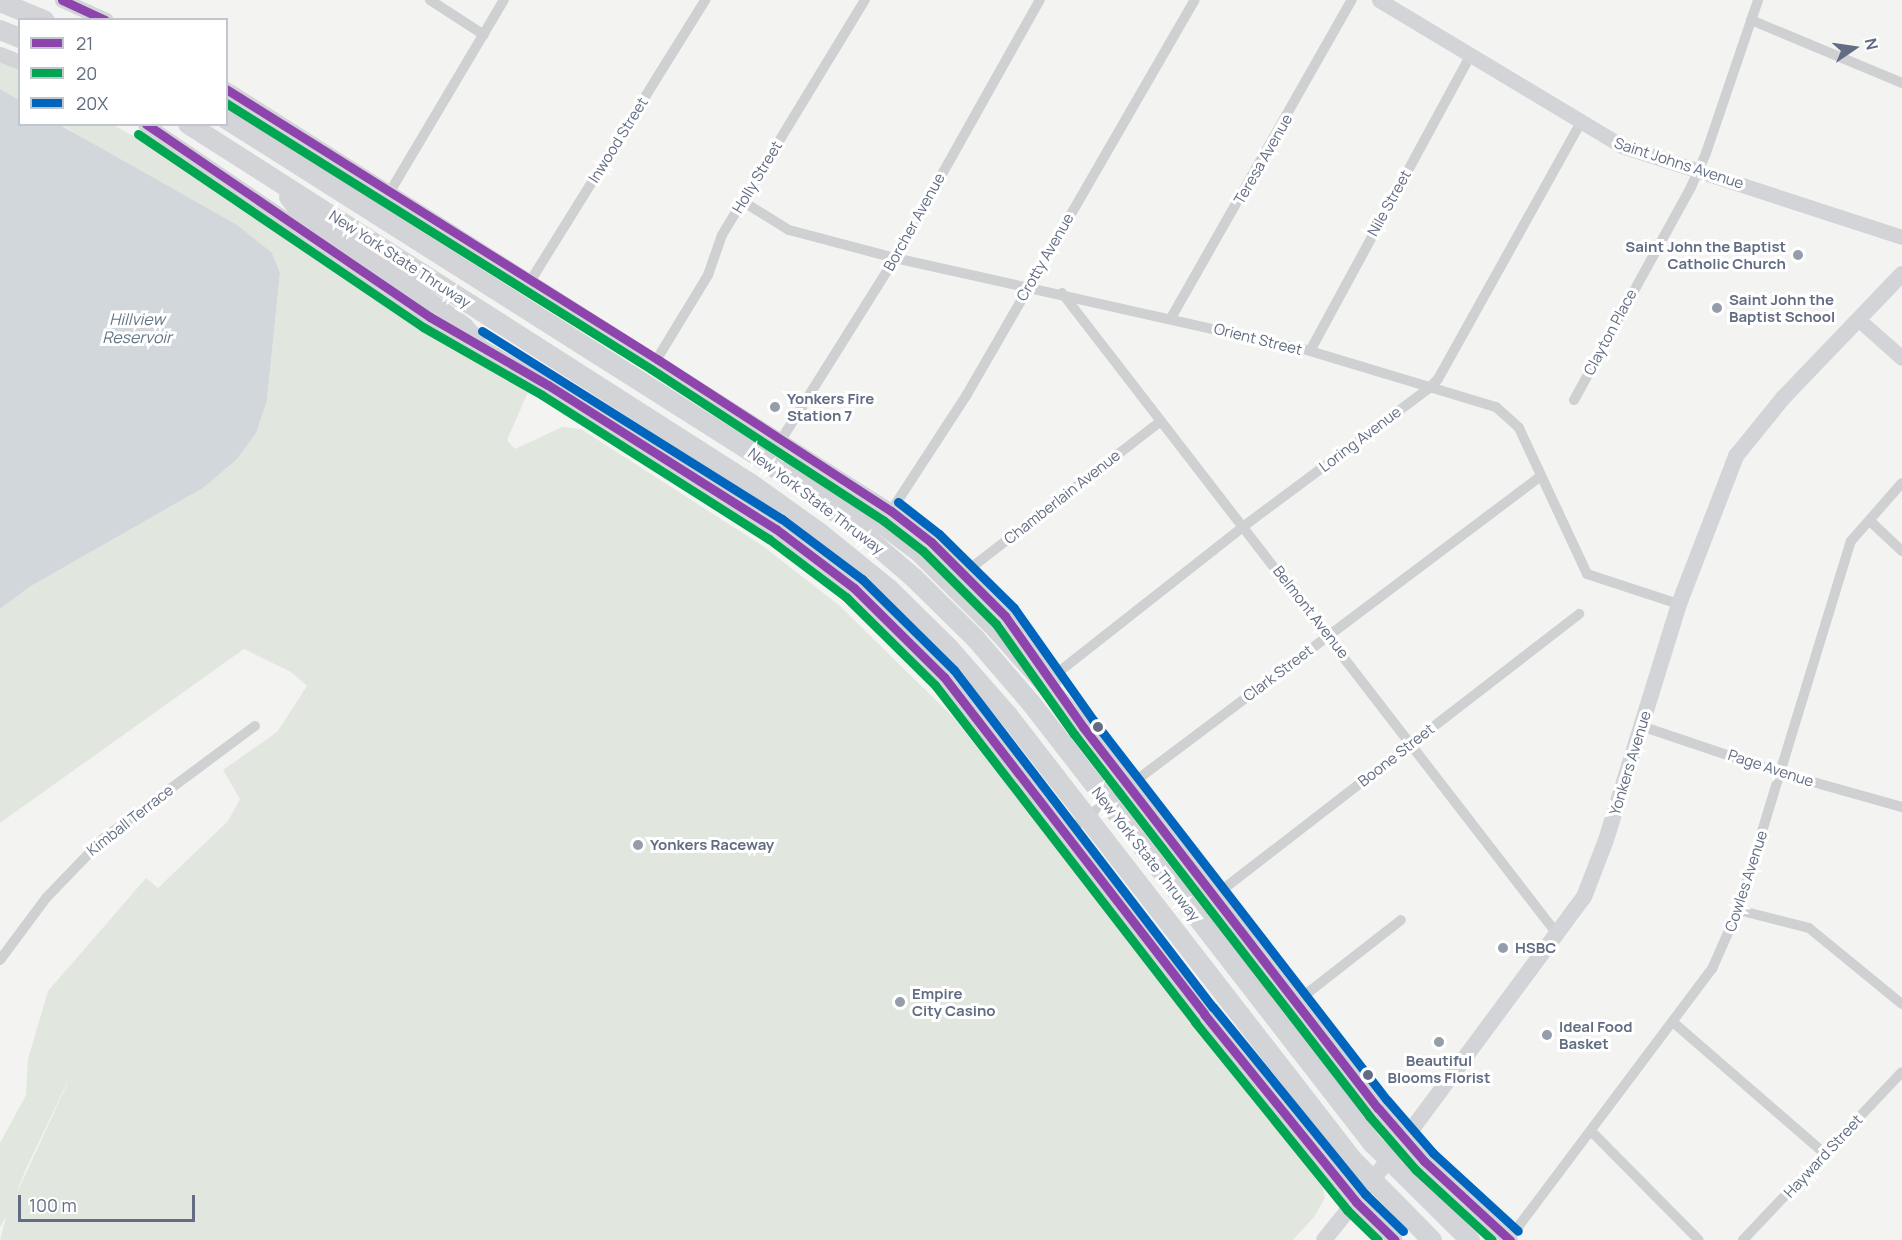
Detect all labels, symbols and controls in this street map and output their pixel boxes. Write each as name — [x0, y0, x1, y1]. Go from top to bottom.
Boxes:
legend — [18, 18, 228, 126]
north arrow — [1824, 18, 1884, 78]
text: 21 — [76, 31, 93, 55]
text: N — [1860, 36, 1884, 52]
text: 20 — [76, 61, 97, 85]
text: 20X — [76, 91, 108, 115]
street label: Inwood Street — [585, 94, 651, 186]
street label: Teresa Avenue — [1230, 111, 1296, 207]
street label: Saint Johns Avenue — [1612, 134, 1746, 192]
street label: Holly Street — [728, 138, 786, 216]
street label: Nile Street — [1363, 167, 1415, 239]
street label: Borcher Avenue — [880, 170, 948, 274]
street label: New York State Thruway — [326, 206, 474, 312]
street label: Crotty Avenue — [1013, 210, 1077, 304]
place label: Saint John the Baptist Catholic Church — [1625, 237, 1786, 272]
marker: Saint John the Baptist Catholic Church — [1791, 248, 1805, 262]
street label: Clayton Place — [1580, 286, 1640, 378]
place label: Saint John the Baptist School — [1729, 290, 1835, 325]
marker: Saint John the Baptist School — [1710, 301, 1724, 315]
water label: Hillview Reservoir — [102, 309, 172, 347]
street label: Orient Street — [1212, 319, 1304, 359]
place label: Yonkers Fire Station 7 — [787, 389, 874, 424]
marker: Yonkers Fire Station 7 — [768, 400, 782, 414]
street label: Loring Avenue — [1316, 402, 1404, 476]
street label: New York State Thruway — [745, 444, 887, 558]
street label: Chamberlain Avenue — [1000, 446, 1124, 548]
street label: Belmont Avenue — [1269, 562, 1353, 662]
street label: Clark Street — [1240, 641, 1316, 705]
street label: Yonkers Avenue — [1606, 709, 1654, 817]
street label: Boone Street — [1354, 720, 1438, 790]
unlabelled marker — [1092, 721, 1104, 733]
street label: Page Avenue — [1726, 746, 1816, 790]
street label: Kimball Terrace — [83, 781, 177, 859]
street label: New York State Thruway — [1088, 783, 1204, 925]
street label: Cowles Avenue — [1721, 828, 1771, 934]
place label: Yonkers Raceway — [650, 836, 774, 854]
marker: Yonkers Raceway — [631, 838, 645, 852]
place label: HSBC — [1515, 939, 1556, 957]
marker: HSBC — [1496, 941, 1510, 955]
place label: Empire City Casino — [912, 984, 996, 1019]
marker: Empire City Casino — [893, 995, 907, 1009]
place label: Ideal Food Basket — [1559, 1017, 1633, 1052]
marker: Ideal Food Basket — [1540, 1028, 1554, 1042]
marker: Beautiful Blooms Florist — [1432, 1035, 1446, 1049]
place label: Beautiful Blooms Florist — [1388, 1051, 1490, 1086]
unlabelled marker — [1362, 1069, 1374, 1081]
street label: Hayward Street — [1780, 1111, 1866, 1201]
scale bar — [21, 1183, 198, 1221]
text: 100 m — [29, 1193, 77, 1217]

